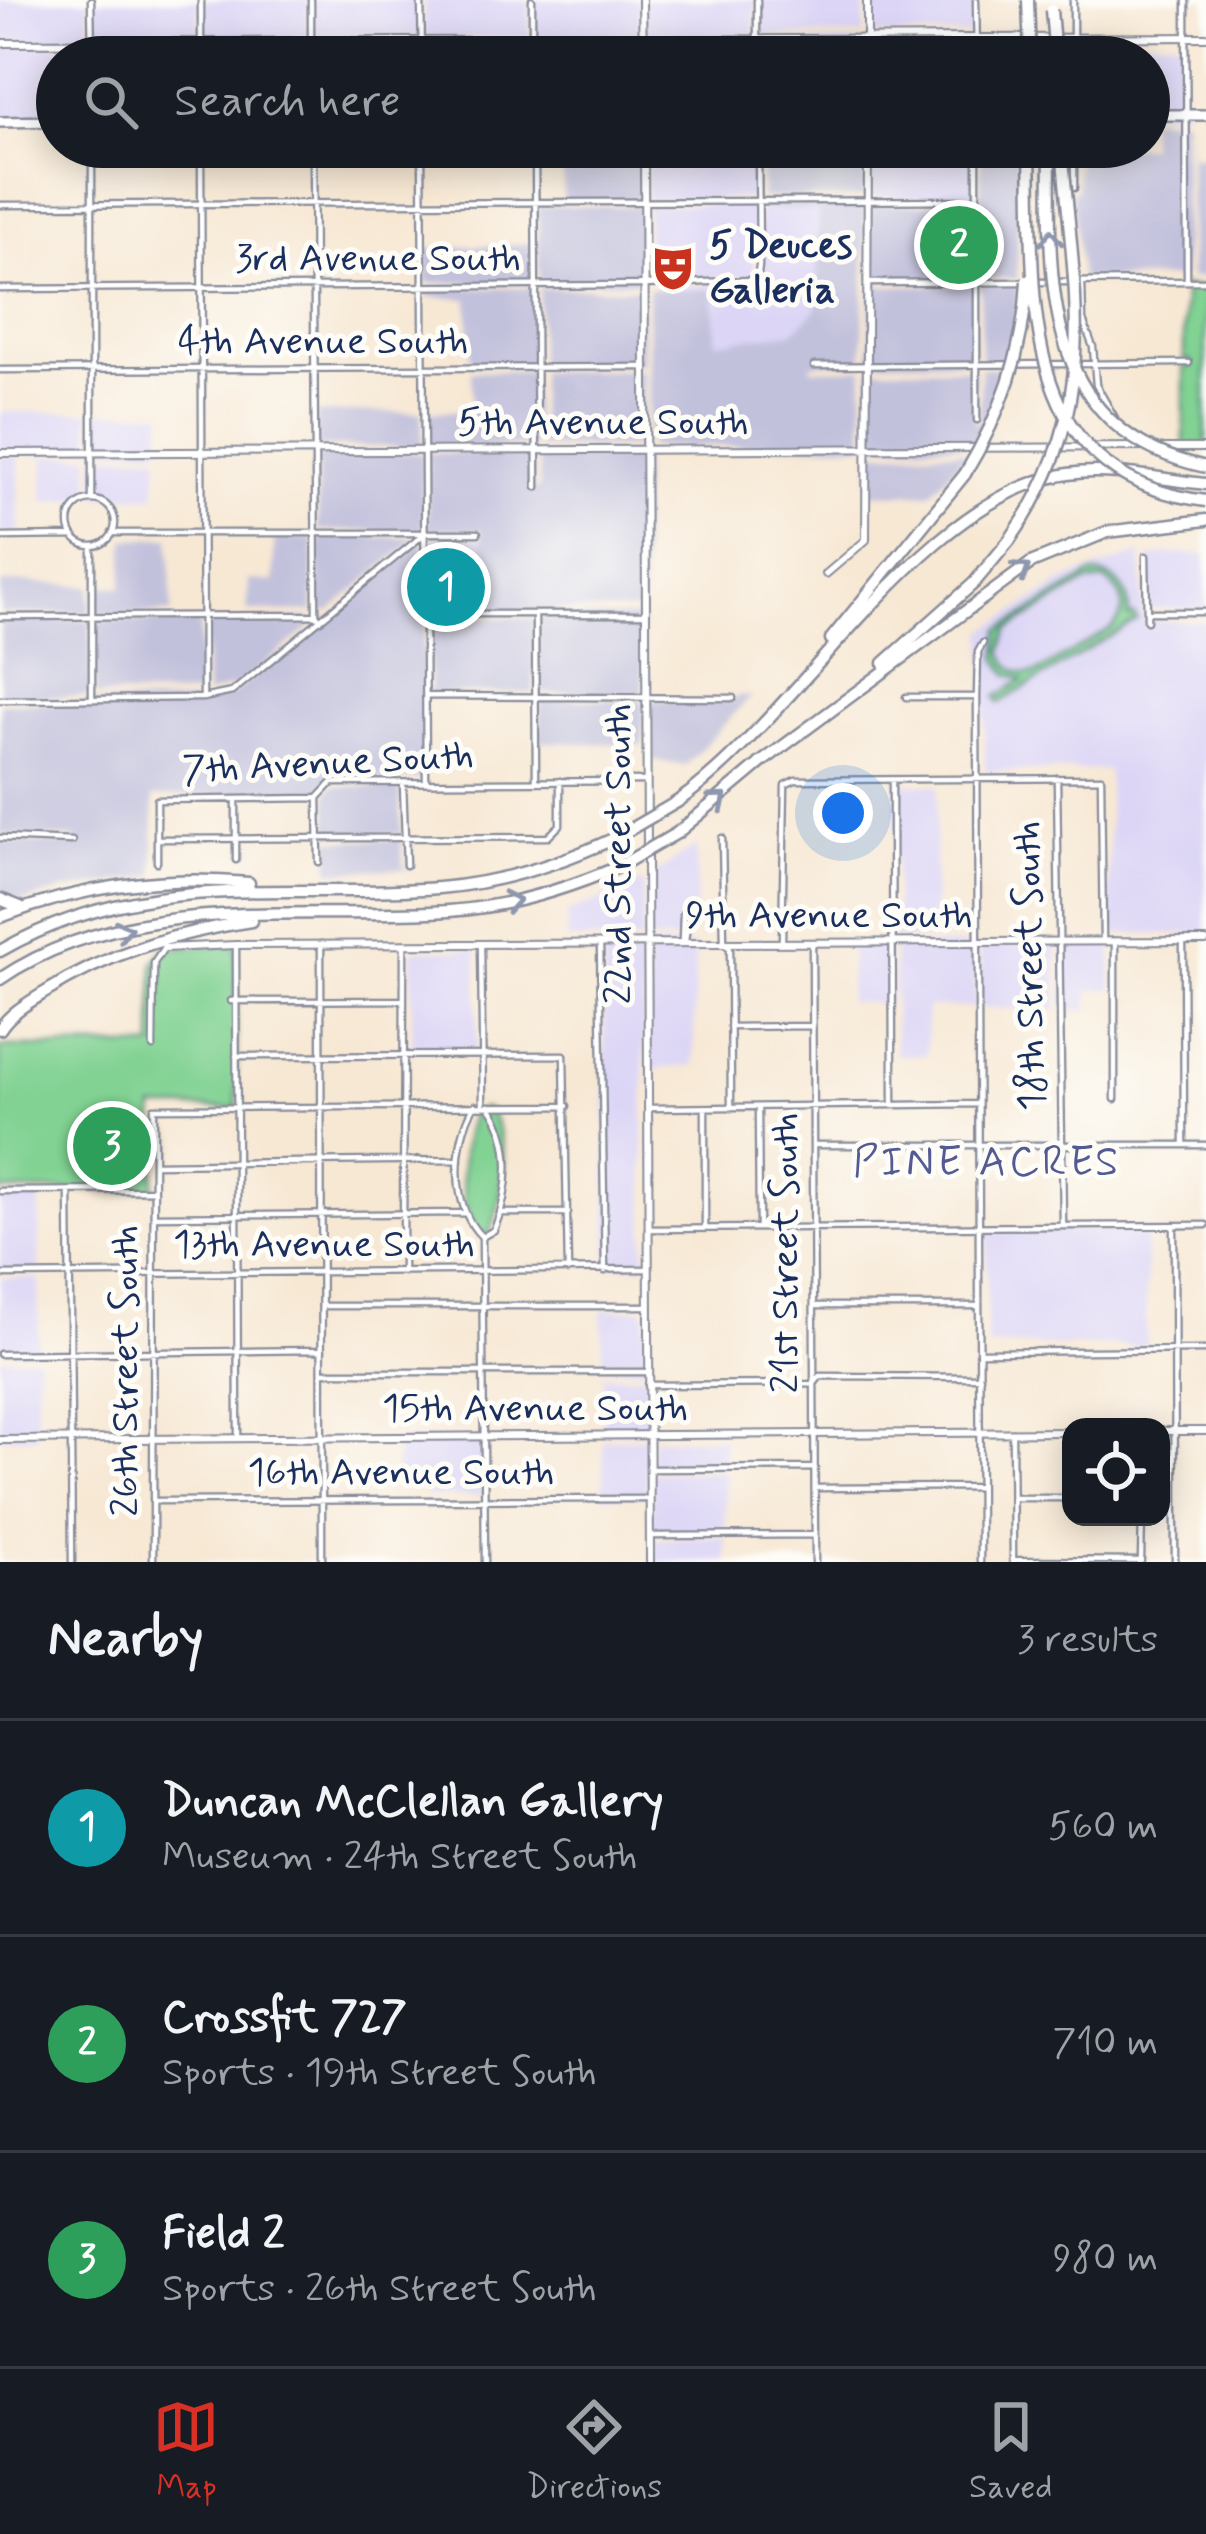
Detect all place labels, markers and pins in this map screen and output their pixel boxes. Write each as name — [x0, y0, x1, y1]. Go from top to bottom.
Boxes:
pin: 2 — [920, 200, 998, 290]
place label: 5 Deuces Galleria — [709, 221, 852, 317]
theatre icon: 5 Deuces Galleria — [648, 243, 698, 293]
pin: 1 — [407, 542, 485, 632]
pin: 3 — [73, 1101, 151, 1191]

